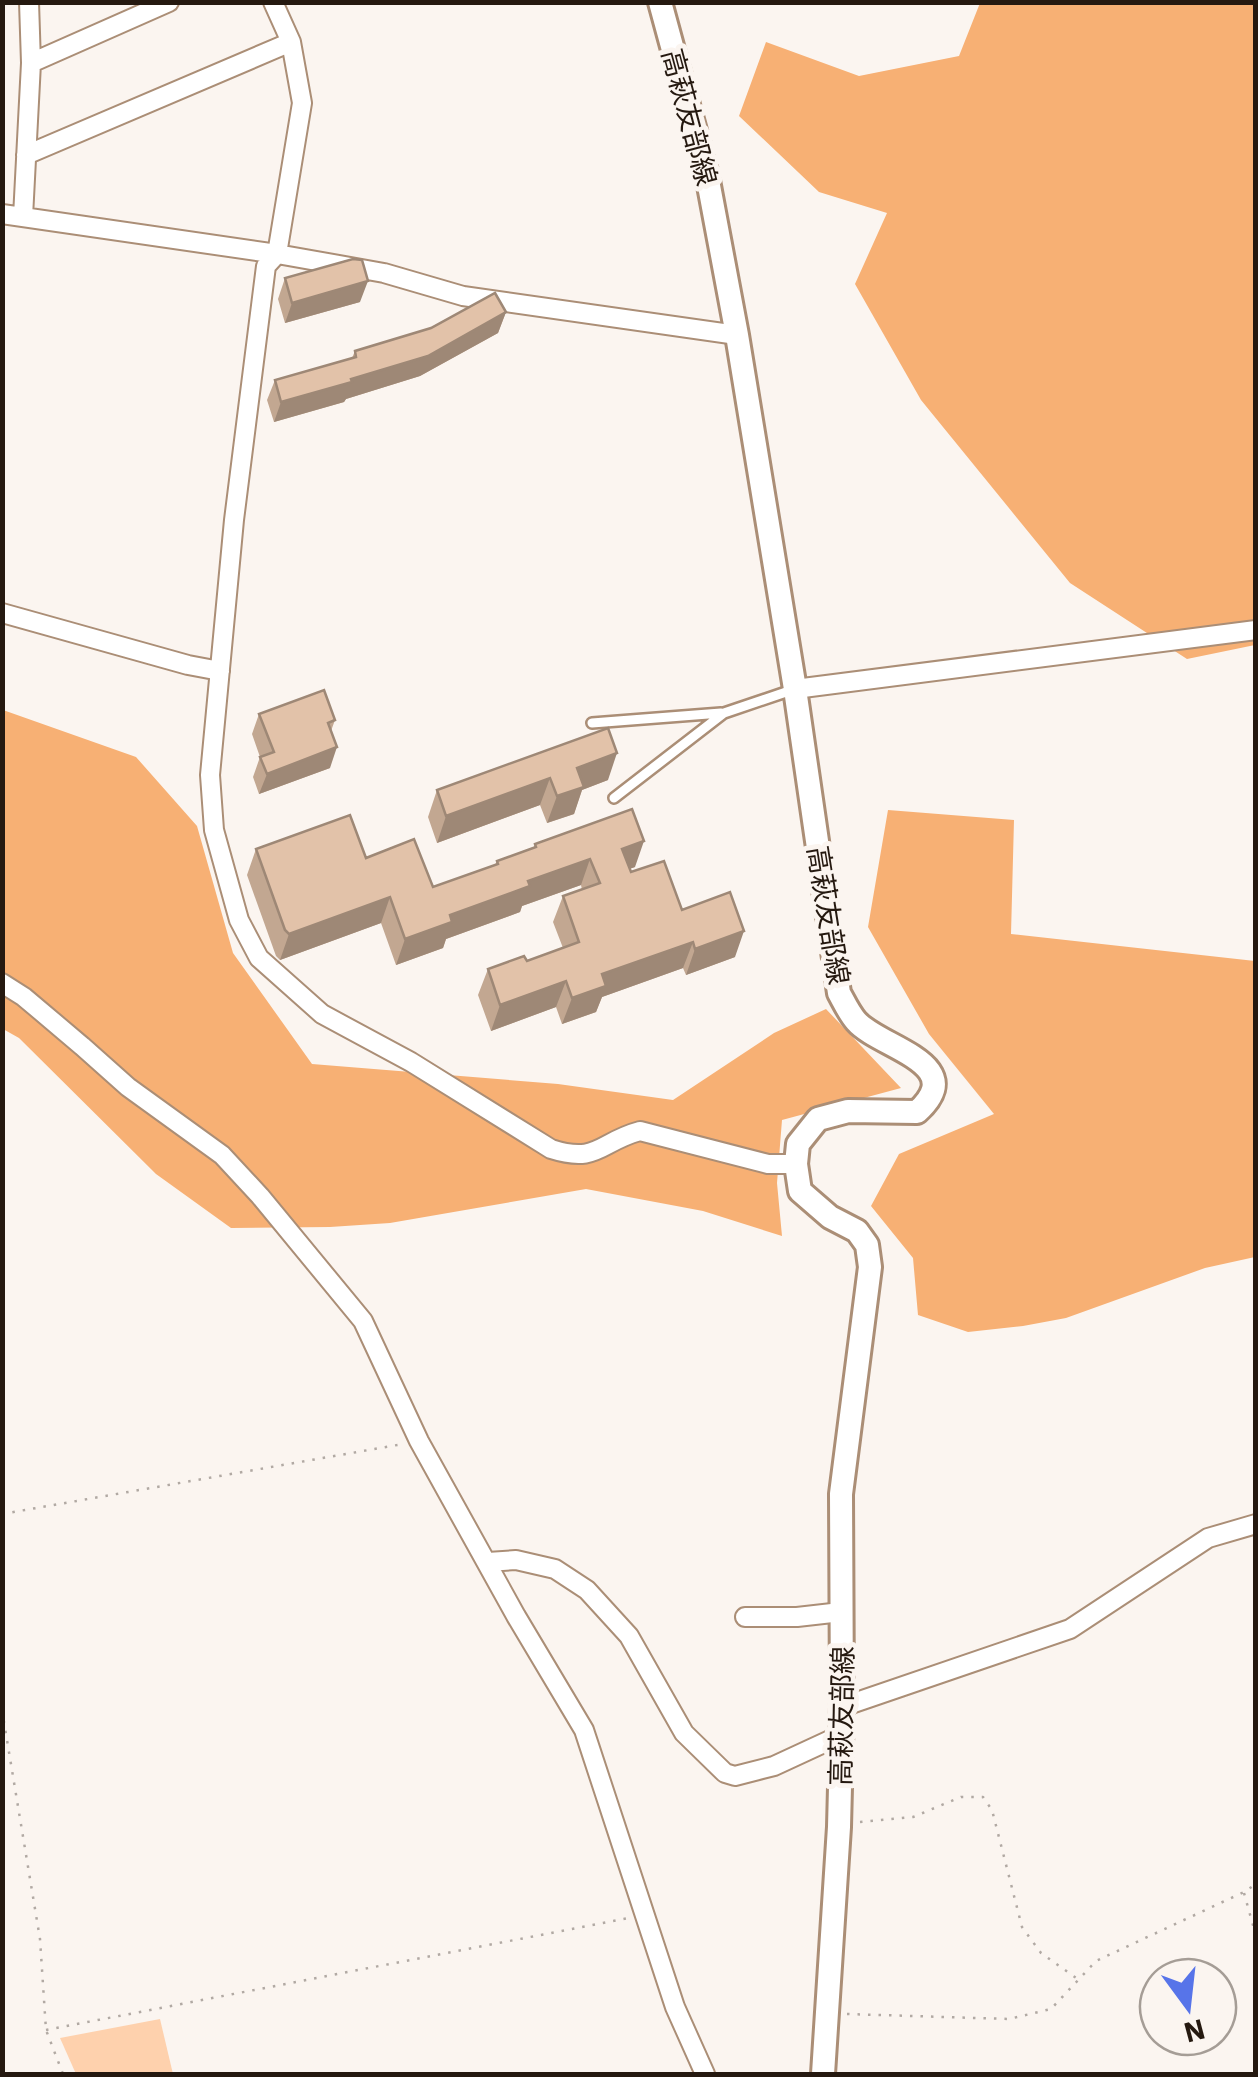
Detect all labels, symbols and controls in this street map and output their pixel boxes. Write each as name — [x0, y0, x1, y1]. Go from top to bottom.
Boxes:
street label: 高萩友部線 — [654, 45, 726, 189]
street label: 高萩友部線 — [800, 843, 858, 987]
street label: 高萩友部線 — [821, 1646, 861, 1786]
north arrow — [1138, 1957, 1238, 2057]
text: N — [1180, 2011, 1209, 2052]

